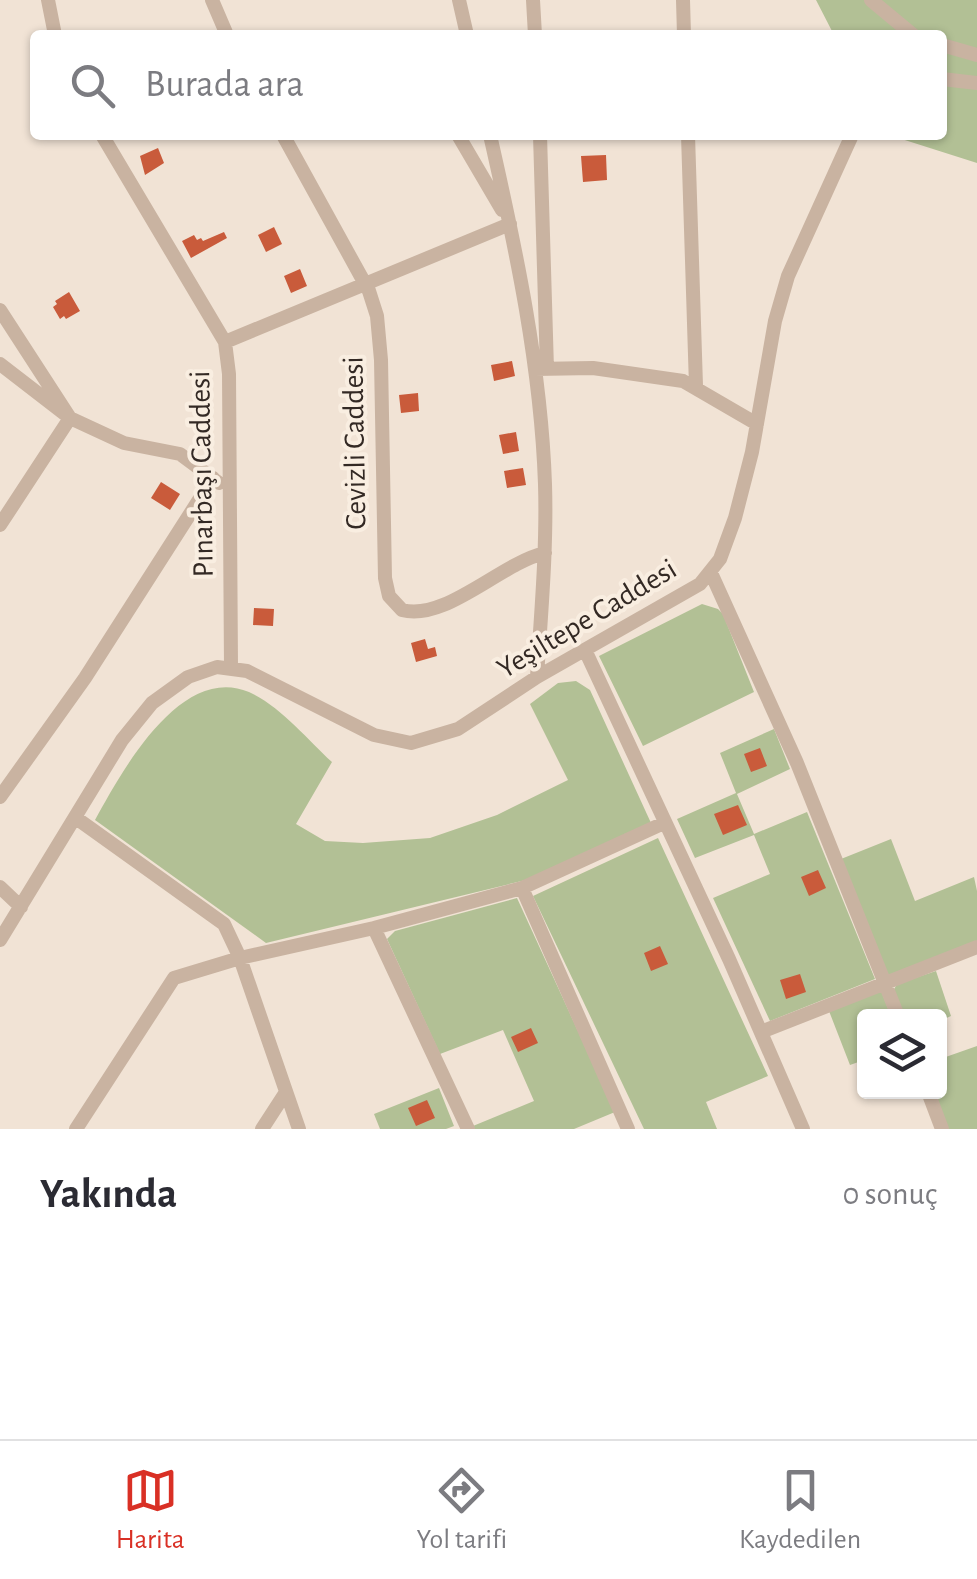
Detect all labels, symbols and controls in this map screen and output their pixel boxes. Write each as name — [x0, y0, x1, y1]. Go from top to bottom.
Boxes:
search box — [30, 30, 947, 140]
icon: search — [65, 58, 120, 113]
text: Burada ara — [145, 66, 304, 104]
street label: Cevizli Caddesi — [338, 356, 372, 530]
street label: Pınarbaşı Caddesi — [185, 370, 219, 578]
street label: Yeşiltepe Caddesi — [492, 554, 682, 684]
map controls — [857, 1009, 947, 1099]
button: layers — [857, 1009, 947, 1099]
text: Yakında — [40, 1173, 177, 1215]
text: 0 sonuç — [842, 1178, 937, 1210]
tab: Harita — [116, 1463, 185, 1557]
tab: Yol tarifi — [416, 1463, 507, 1557]
tab: Kaydedilen — [739, 1463, 861, 1557]

